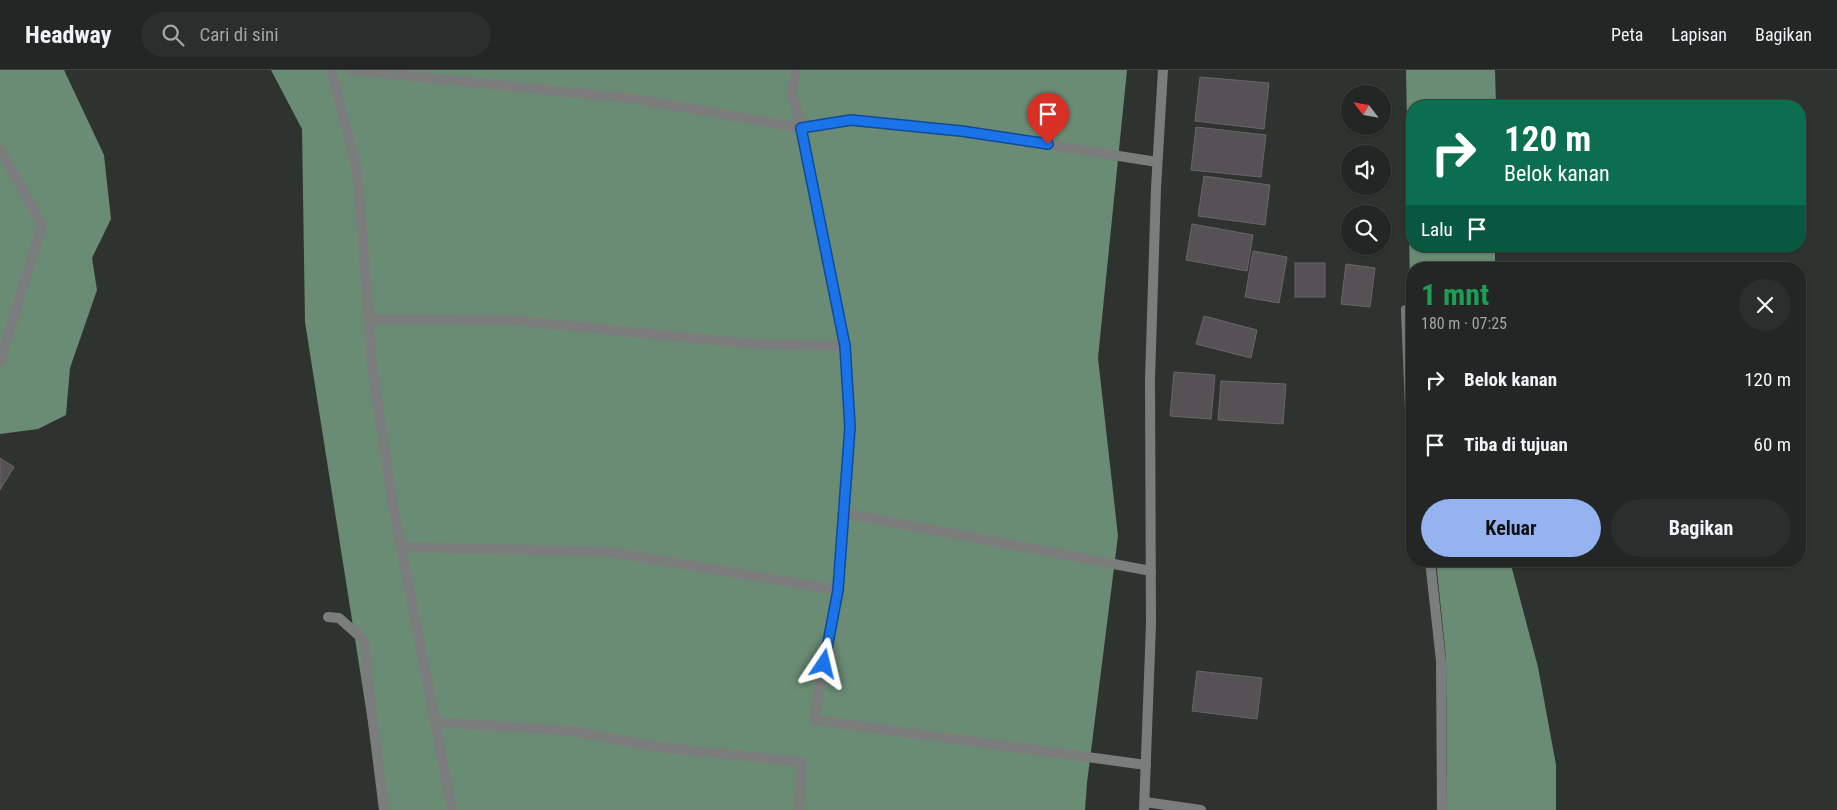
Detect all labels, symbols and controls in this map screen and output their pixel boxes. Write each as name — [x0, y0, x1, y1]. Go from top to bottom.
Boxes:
search box — [141, 12, 491, 57]
text: Headway — [25, 21, 111, 49]
icon: search — [159, 21, 187, 49]
text: Cari di sini — [199, 23, 279, 46]
text: Peta — [1611, 24, 1643, 45]
text: Lapisan — [1671, 24, 1727, 45]
text: Bagikan — [1755, 24, 1812, 45]
north arrow — [1341, 85, 1391, 135]
map controls — [1341, 85, 1391, 255]
pin — [1027, 93, 1069, 144]
icon: arrive — [1034, 100, 1062, 128]
text: 120 m — [1504, 119, 1591, 160]
icon: right — [1421, 120, 1486, 185]
button: sound — [1341, 145, 1391, 195]
text: Belok kanan — [1504, 161, 1610, 186]
button: search — [1341, 205, 1391, 255]
icon: arrive — [1463, 215, 1491, 243]
text: Lalu — [1421, 218, 1453, 241]
text: 1 mnt — [1421, 277, 1489, 312]
button: close — [1739, 279, 1791, 331]
text: 180 m · 07:25 — [1421, 314, 1507, 333]
icon: right — [1421, 366, 1449, 394]
text: Belok kanan — [1464, 368, 1557, 391]
text: 120 m — [1744, 368, 1791, 391]
icon: arrive — [1421, 431, 1449, 459]
text: Tiba di tujuan — [1464, 433, 1568, 456]
text: 60 m — [1754, 433, 1791, 456]
button: Keluar — [1421, 499, 1601, 557]
button: Bagikan — [1611, 499, 1791, 557]
position arrow — [797, 637, 849, 689]

